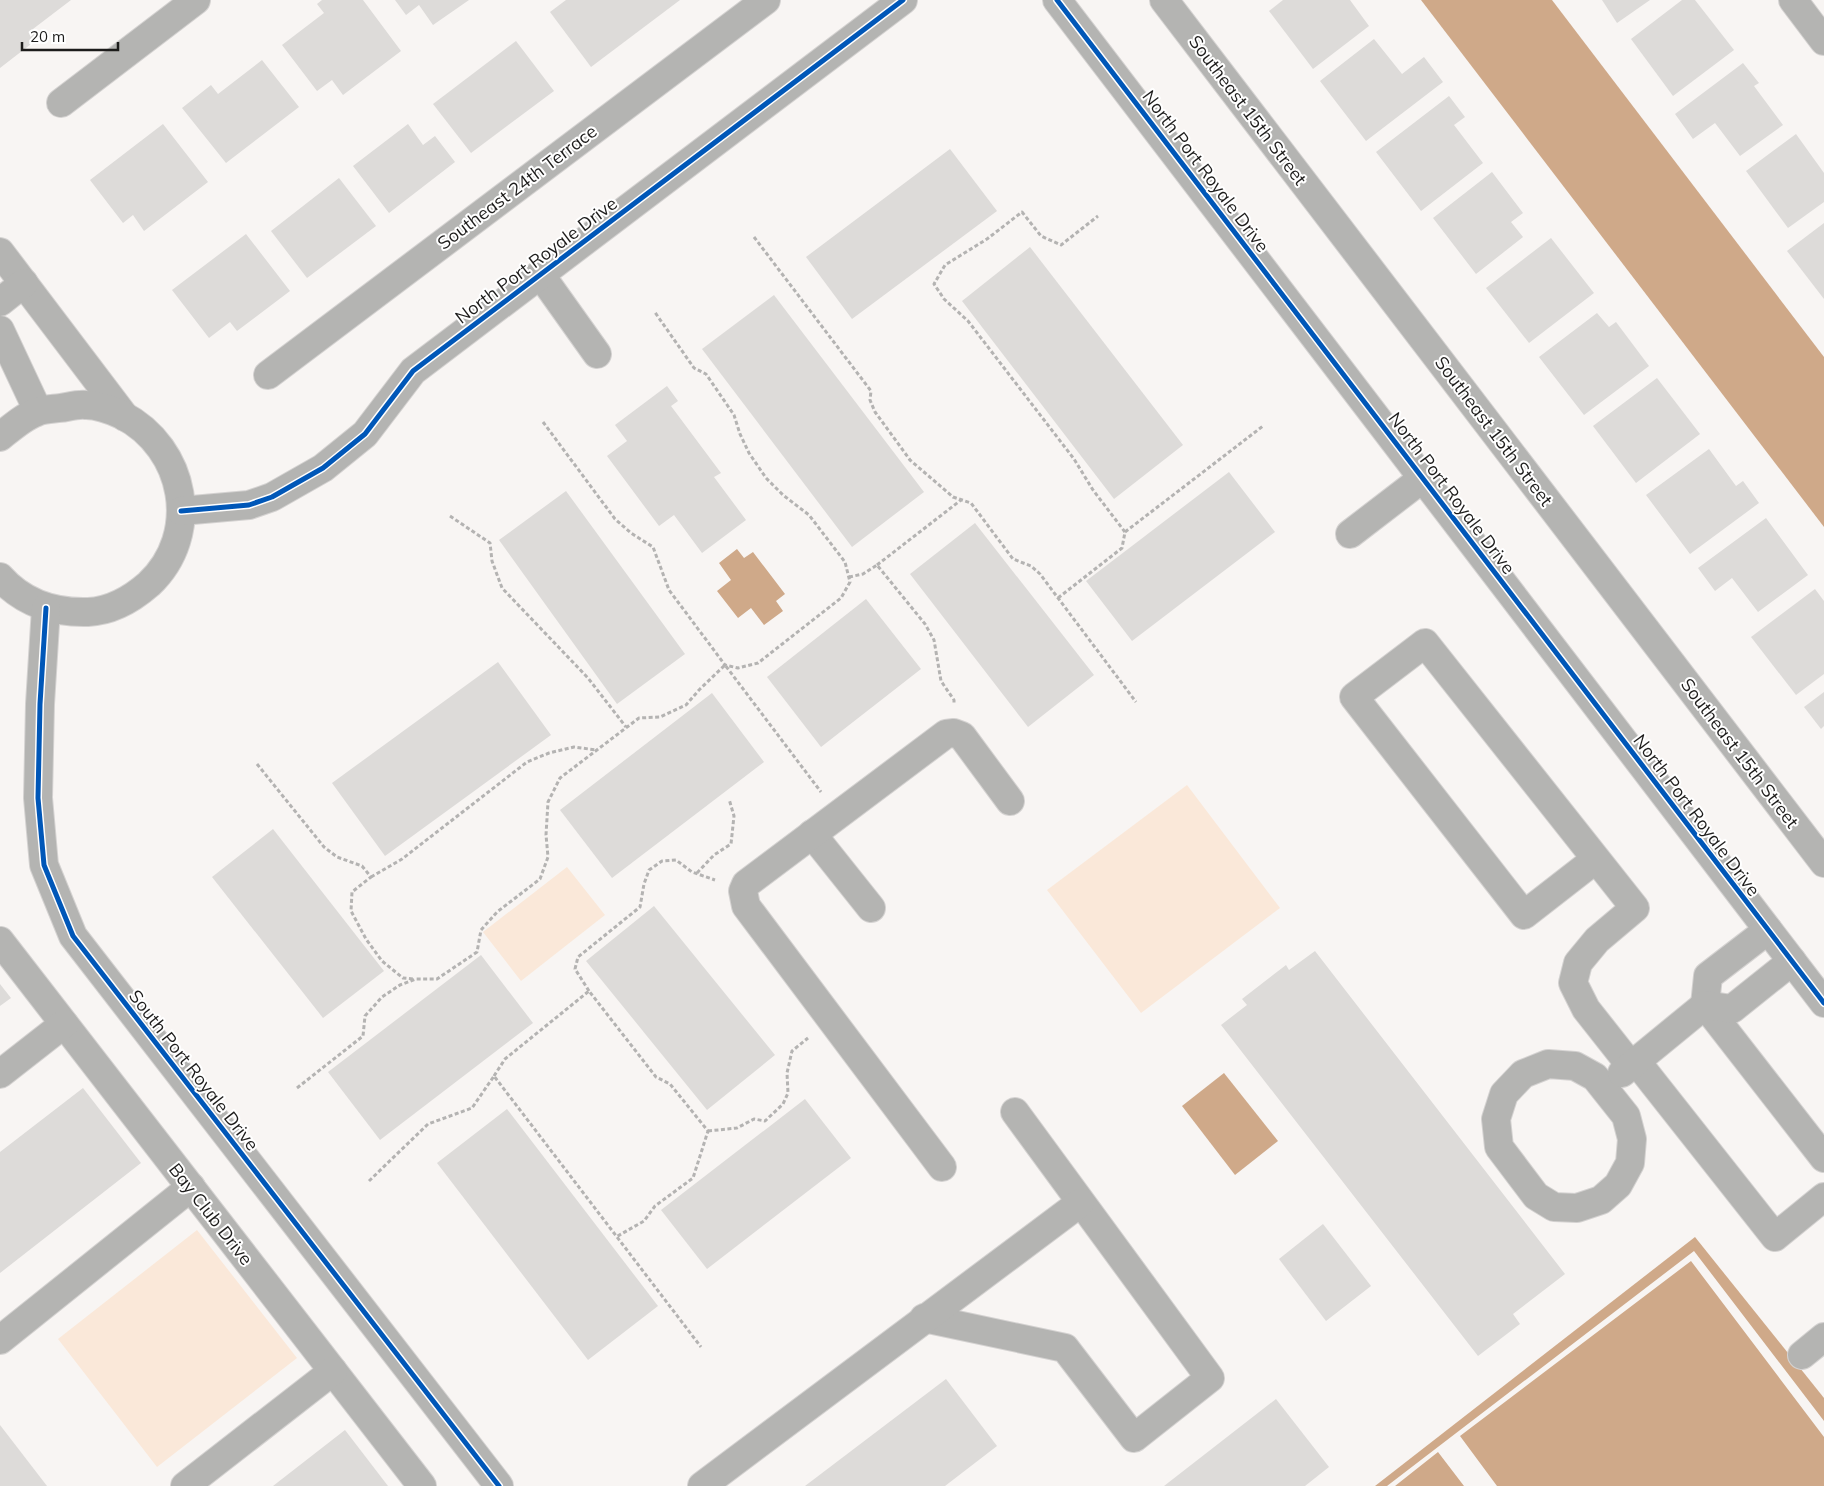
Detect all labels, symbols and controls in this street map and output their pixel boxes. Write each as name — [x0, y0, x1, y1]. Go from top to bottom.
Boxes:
scale bar — [22, 20, 119, 52]
text: 20 m — [30, 27, 65, 46]
street label: Southeast 15th Street — [1184, 30, 1312, 190]
street label: North Port Royale Drive — [1138, 86, 1274, 256]
street label: Southeast 24th Terrace — [433, 119, 601, 255]
street label: North Port Royale Drive — [451, 192, 621, 328]
street label: Southeast 15th Street — [1430, 351, 1558, 511]
street label: North Port Royale Drive — [1384, 408, 1520, 578]
street label: Southeast 15th Street — [1676, 673, 1804, 833]
street label: North Port Royale Drive — [1629, 730, 1765, 900]
street label: South Port Royale Drive — [124, 985, 264, 1155]
street label: Bay Club Drive — [164, 1158, 258, 1270]

